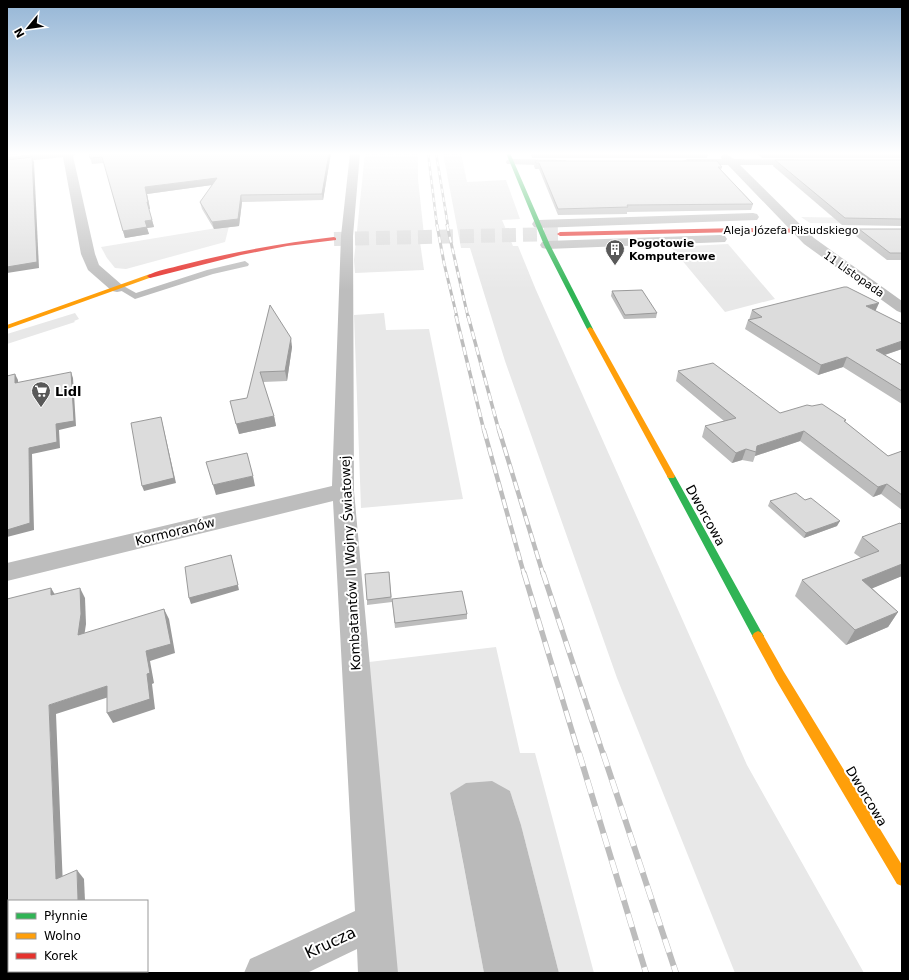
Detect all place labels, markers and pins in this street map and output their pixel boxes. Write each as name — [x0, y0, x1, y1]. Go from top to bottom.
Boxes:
place label: Pogotowie Komputerowe — [629, 237, 715, 263]
building icon: Pogotowie Komputerowe — [604, 238, 626, 266]
supermarket icon: Lidl — [30, 380, 52, 408]
place label: Lidl — [55, 384, 82, 399]

